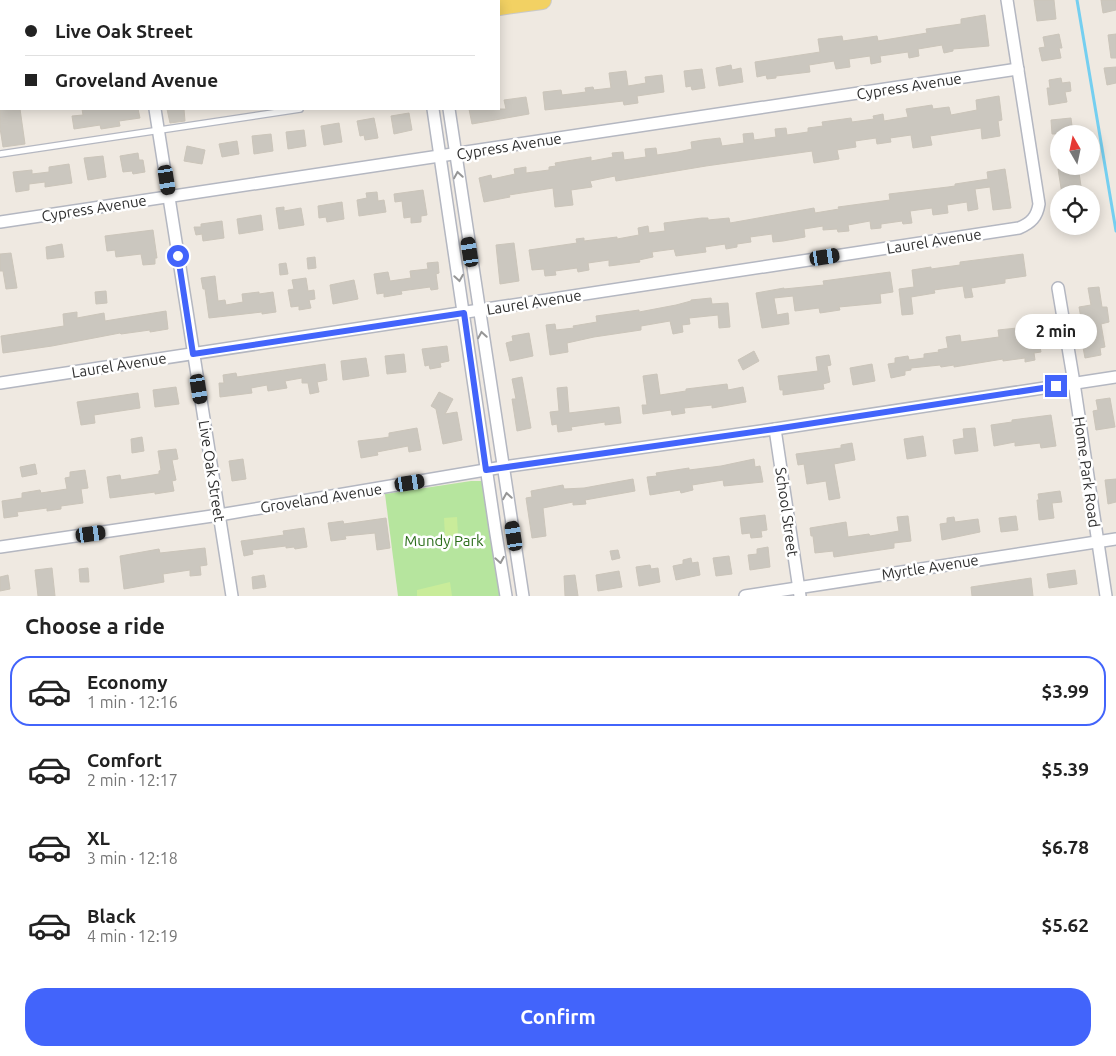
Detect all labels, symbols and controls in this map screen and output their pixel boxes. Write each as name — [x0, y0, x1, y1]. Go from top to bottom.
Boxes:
text: Live Oak Street — [55, 20, 193, 42]
text: Groveland Avenue — [55, 69, 218, 91]
street label: Cypress Avenue — [855, 69, 963, 103]
north arrow — [1050, 125, 1100, 175]
map controls — [1050, 125, 1100, 235]
street label: Cypress Avenue — [455, 129, 563, 163]
car — [157, 164, 176, 196]
one-way arrow — [453, 170, 464, 178]
button: locate — [1050, 185, 1100, 235]
street label: Cypress Avenue — [40, 191, 148, 225]
street label: Laurel Avenue — [885, 225, 983, 257]
car — [460, 236, 479, 268]
route start — [167, 245, 189, 267]
car — [809, 247, 840, 267]
one-way arrow — [453, 274, 463, 282]
street label: Laurel Avenue — [485, 286, 583, 318]
callout: 2 min — [1015, 314, 1097, 348]
text: 2 min — [1036, 322, 1076, 340]
one-way arrow — [478, 331, 488, 340]
street label: Laurel Avenue — [70, 349, 168, 381]
car — [189, 373, 208, 405]
route end — [1045, 375, 1067, 397]
street label: Home Park Road — [1071, 416, 1103, 528]
street label: Live Oak Street — [196, 419, 228, 523]
street label: School Street — [772, 466, 802, 558]
car — [394, 473, 425, 493]
street label: Groveland Avenue — [259, 480, 383, 516]
one-way arrow — [503, 492, 513, 500]
car — [504, 520, 523, 552]
car — [75, 524, 106, 544]
park label: Mundy Park — [404, 532, 484, 549]
street label: Myrtle Avenue — [880, 551, 980, 583]
one-way arrow — [494, 556, 504, 564]
text: Choose a ride — [25, 613, 165, 638]
icon: car — [27, 669, 72, 714]
text: Economy — [87, 671, 168, 693]
text: $3.99 — [1041, 680, 1089, 702]
text: 1 min · 12:16 — [87, 693, 178, 711]
icon: car — [27, 747, 72, 792]
text: Comfort — [87, 749, 162, 771]
text: $5.39 — [1041, 758, 1089, 780]
text: 2 min · 12:17 — [87, 771, 178, 789]
icon: car — [27, 825, 72, 870]
text: XL — [87, 827, 110, 849]
text: $6.78 — [1041, 836, 1089, 858]
text: 3 min · 12:18 — [87, 849, 178, 867]
icon: car — [27, 903, 72, 948]
text: Black — [87, 905, 136, 927]
text: $5.62 — [1041, 914, 1089, 936]
text: 4 min · 12:19 — [87, 927, 178, 945]
button: Confirm — [25, 988, 1091, 1046]

